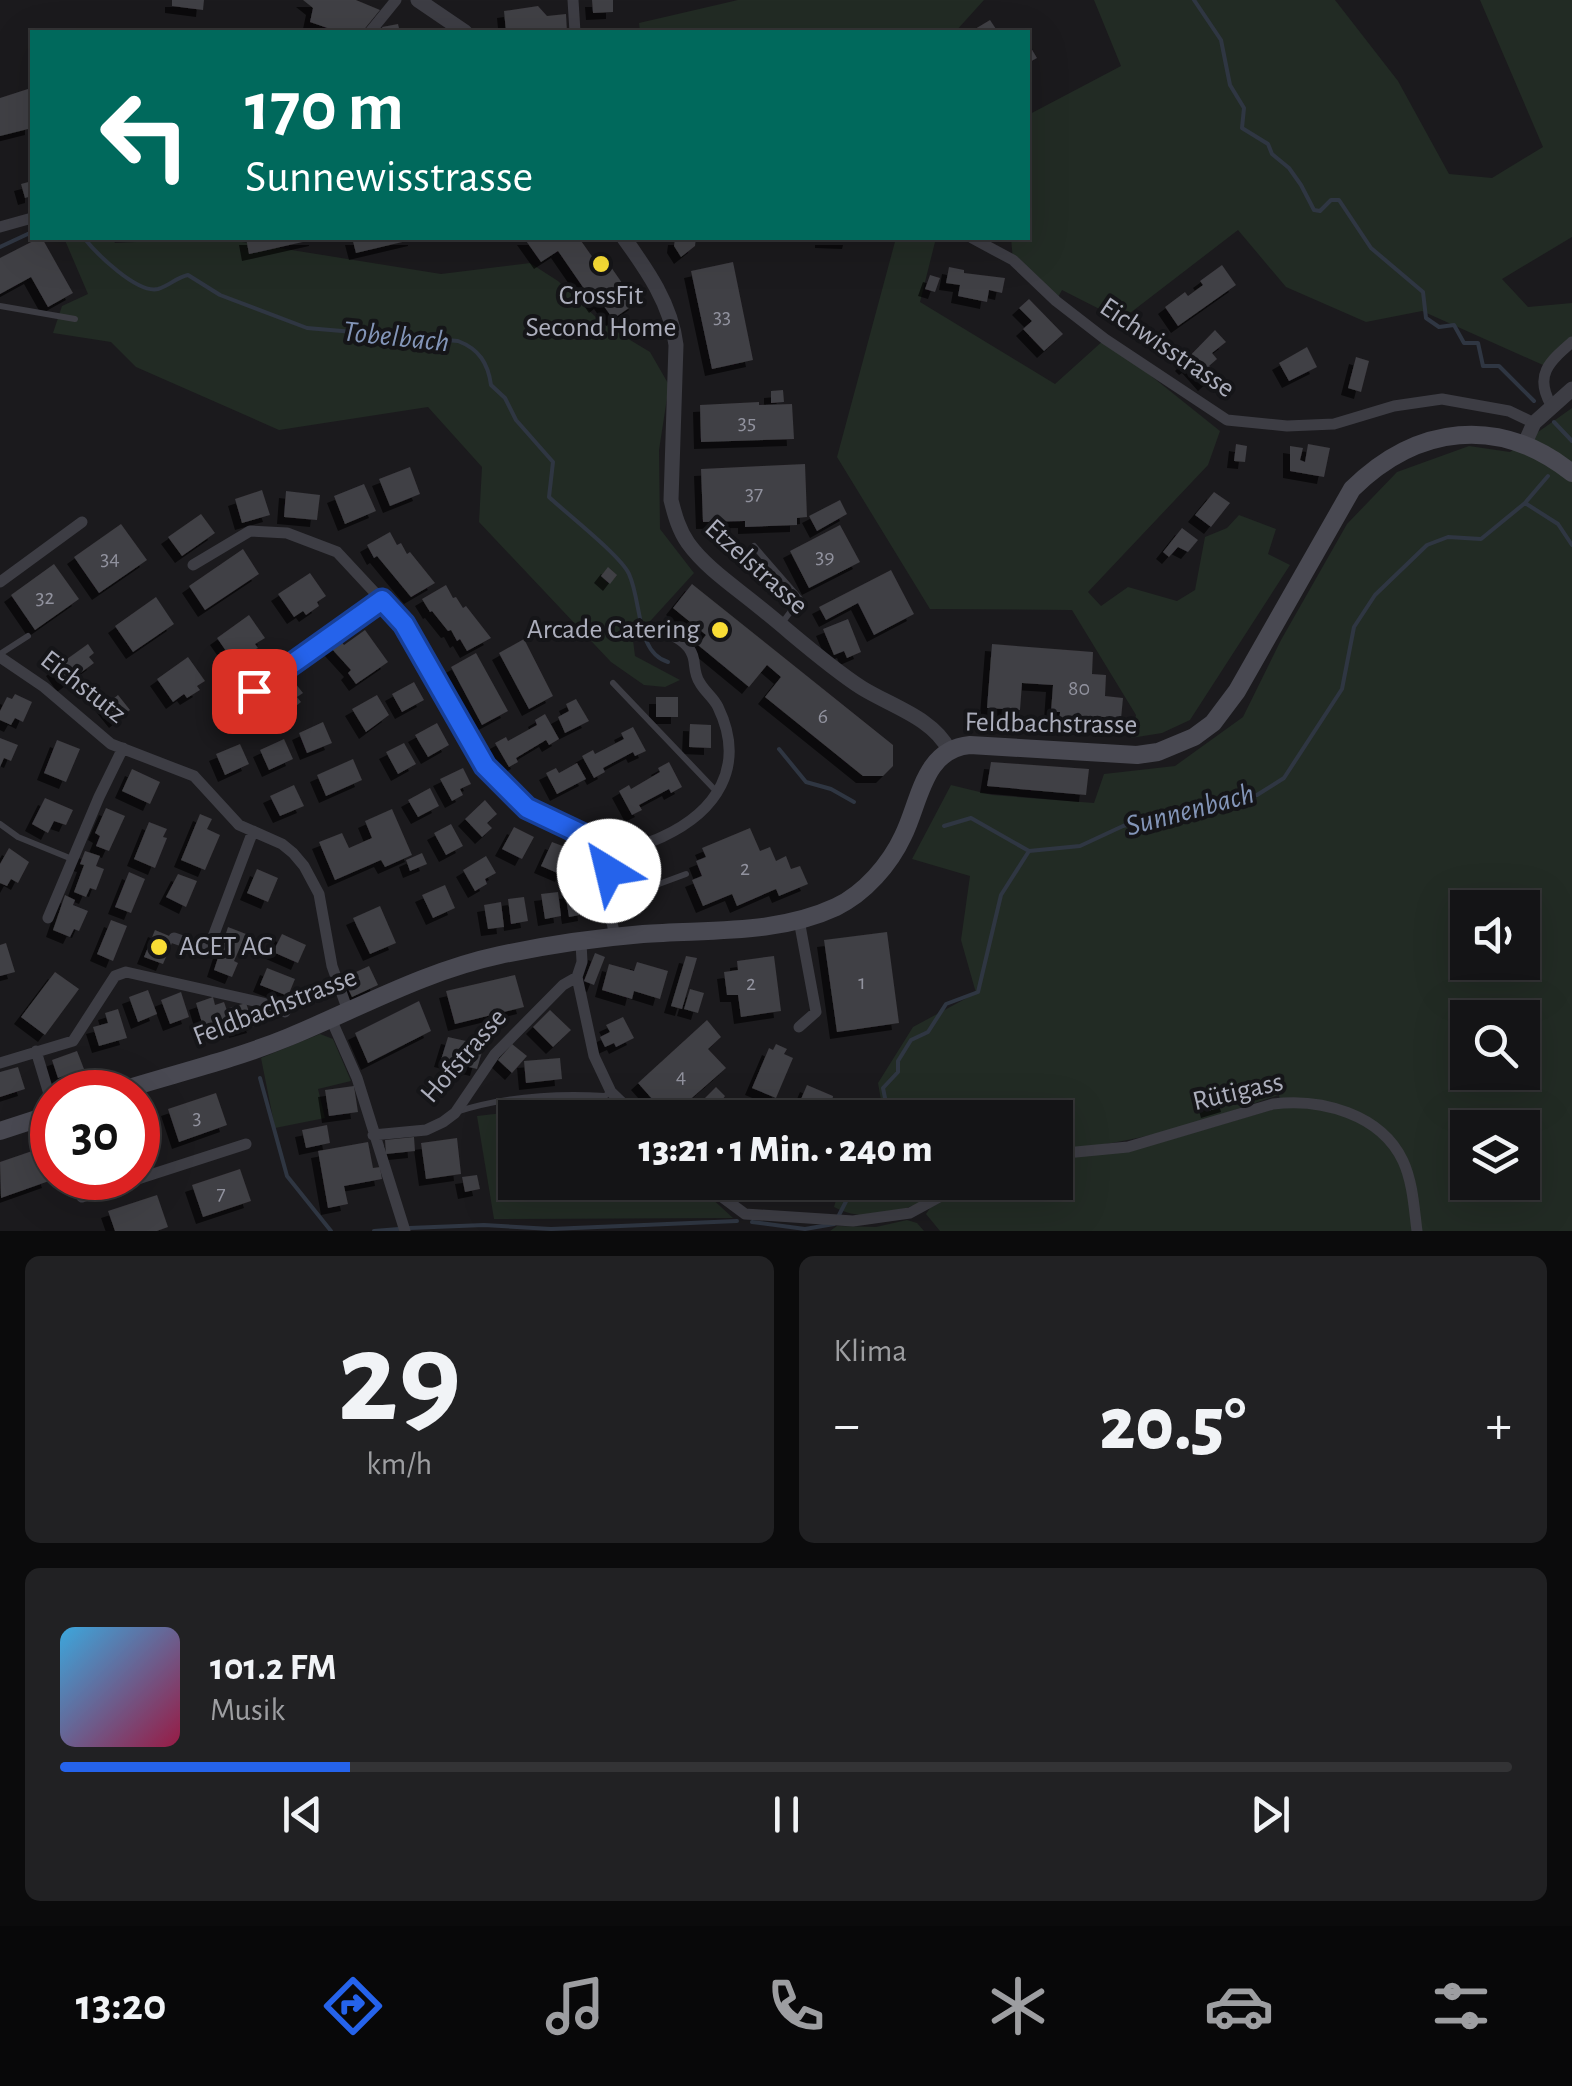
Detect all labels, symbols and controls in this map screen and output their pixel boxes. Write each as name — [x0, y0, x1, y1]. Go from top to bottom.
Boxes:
icon: left — [80, 70, 210, 200]
text: 170 m — [245, 73, 404, 143]
text: Sunnewisstrasse — [245, 155, 533, 200]
marker: CrossFit Second Home — [590, 253, 612, 275]
place label: CrossFit Second Home — [526, 282, 676, 342]
street label: Eichwisstrasse — [1095, 293, 1239, 403]
house number: 33 — [713, 305, 731, 327]
water label: Tobelbach — [341, 316, 451, 358]
house number: 35 — [738, 411, 756, 433]
house number: 37 — [745, 482, 763, 504]
street label: Etzelstrasse — [699, 514, 813, 620]
house number: 39 — [815, 545, 835, 567]
house number: 34 — [100, 547, 120, 569]
house number: 32 — [35, 586, 55, 608]
place label: Arcade Catering — [527, 616, 700, 644]
marker: Arcade Catering — [709, 619, 731, 641]
street label: Eichstutz — [35, 645, 131, 729]
pin — [212, 649, 297, 734]
icon: arrive — [227, 664, 282, 719]
house number: 80 — [1068, 677, 1090, 699]
house number: 6 — [818, 705, 828, 727]
street label: Feldbachstrasse — [964, 708, 1138, 740]
water label: Sunnenbach — [1123, 778, 1257, 842]
position arrow — [557, 819, 661, 923]
house number: 2 — [740, 857, 750, 879]
map controls — [1450, 890, 1540, 1200]
button: sound — [1450, 890, 1540, 980]
place label: ACET AG — [179, 933, 274, 961]
marker: ACET AG — [148, 936, 170, 958]
street label: Feldbachstrasse — [189, 963, 361, 1051]
house number: 1 — [858, 971, 866, 993]
house number: 2 — [746, 972, 756, 994]
button: search — [1450, 1000, 1540, 1090]
street label: Hofstrasse — [416, 1003, 512, 1109]
house number: 4 — [676, 1065, 686, 1087]
street label: Rütigass — [1190, 1068, 1286, 1116]
speed limit sign: 30 — [30, 1070, 160, 1200]
house number: 3 — [192, 1106, 202, 1128]
button: layers — [1450, 1110, 1540, 1200]
text: 13:21 · 1 Min. · 240 m — [639, 1131, 932, 1169]
house number: 7 — [216, 1182, 226, 1204]
text: 29 — [337, 1315, 461, 1445]
text: Klima — [834, 1335, 907, 1367]
text: 20.5° — [1099, 1388, 1246, 1463]
text: − — [834, 1398, 860, 1453]
text: + — [1486, 1398, 1512, 1453]
text: km/h — [366, 1448, 432, 1480]
text: 101.2 FM — [210, 1649, 337, 1687]
text: Musik — [210, 1694, 285, 1726]
icon: previous — [275, 1787, 330, 1842]
icon: pause — [759, 1787, 814, 1842]
icon: next — [1243, 1787, 1298, 1842]
icon: directions — [318, 1971, 388, 2041]
icon: music — [540, 1971, 610, 2041]
icon: phone — [761, 1971, 831, 2041]
icon: climate — [983, 1971, 1053, 2041]
icon: car — [1204, 1971, 1274, 2041]
icon: filters — [1426, 1971, 1496, 2041]
text: 13:20 — [76, 1983, 166, 2028]

